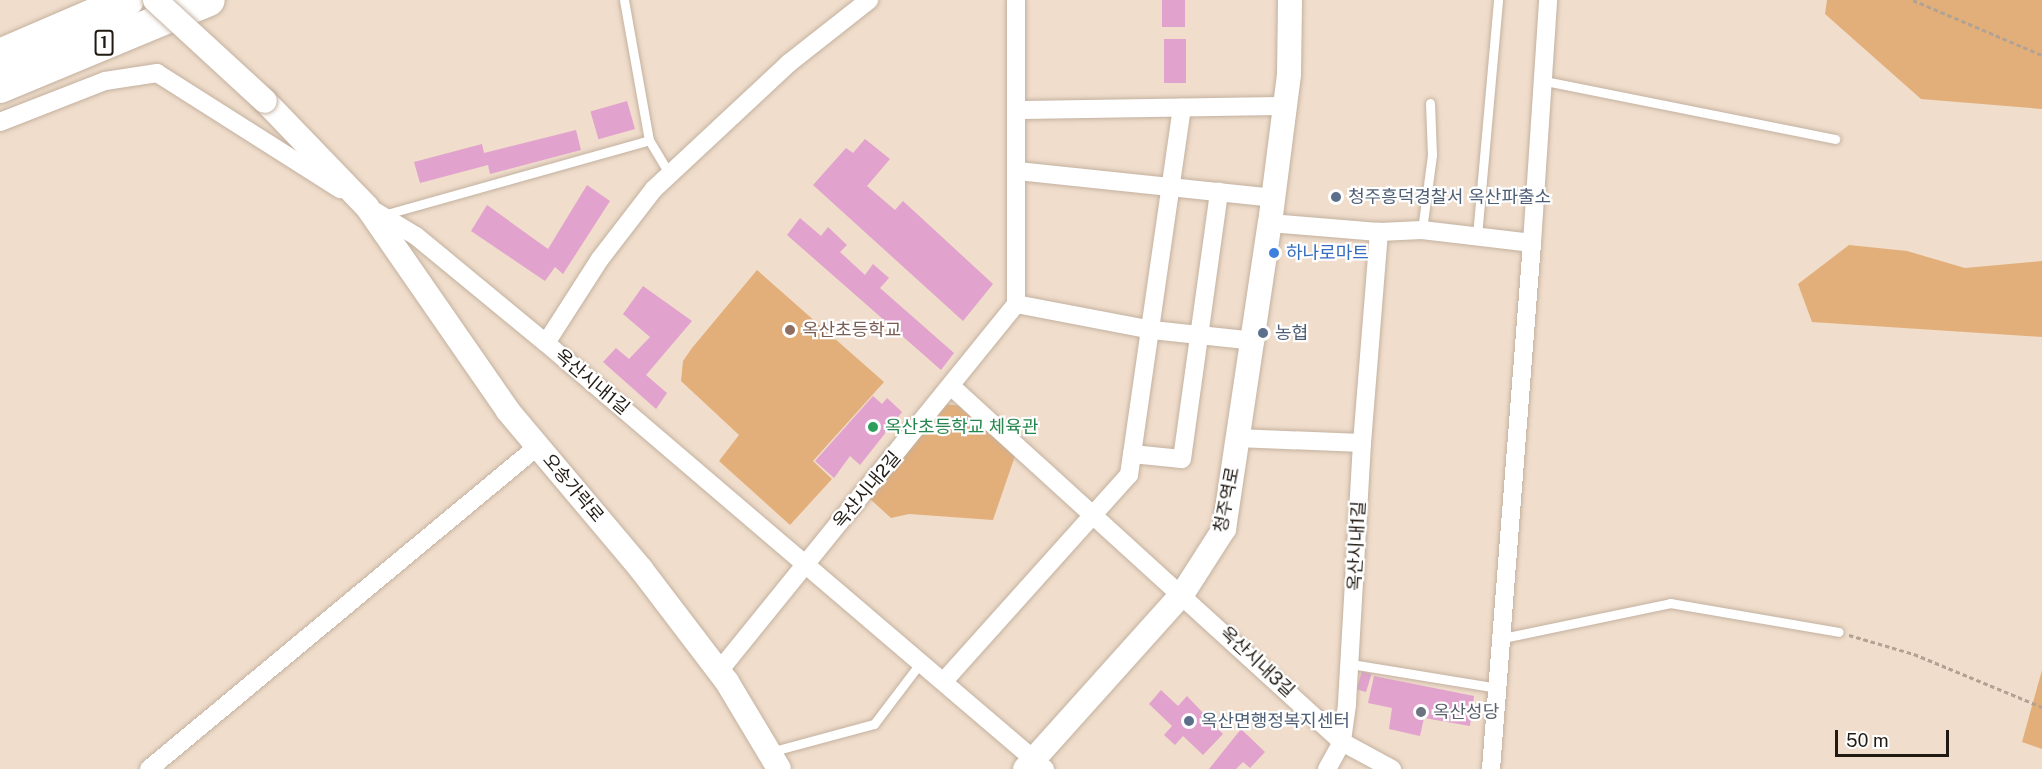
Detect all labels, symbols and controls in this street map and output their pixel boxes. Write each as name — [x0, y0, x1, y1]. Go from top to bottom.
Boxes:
road number: 1 — [94, 30, 114, 56]
place label: 청주흥덕경찰서 옥산파출소 — [1348, 186, 1551, 208]
marker: 청주흥덕경찰서 옥산파출소 — [1329, 190, 1343, 204]
place label: 하나로마트 — [1286, 242, 1369, 264]
marker: 하나로마트 — [1267, 246, 1281, 260]
place label: 옥산초등학교 — [802, 319, 901, 341]
place label: 농협 — [1275, 322, 1308, 344]
marker: 옥산초등학교 — [783, 323, 797, 337]
marker: 농협 — [1256, 326, 1270, 340]
street label: 옥산시내1길 — [551, 345, 633, 419]
place label: 옥산초등학교 체육관 — [885, 416, 1038, 438]
marker: 옥산초등학교 체육관 — [866, 420, 880, 434]
street label: 옥산시내2길 — [829, 447, 905, 533]
street label: 오송가락로 — [538, 449, 608, 527]
street label: 청주역로 — [1210, 465, 1244, 535]
street label: 옥산시내1길 — [1344, 500, 1370, 592]
street label: 옥산시내3길 — [1215, 622, 1299, 702]
place label: 옥산성당 — [1433, 701, 1499, 723]
marker: 옥산성당 — [1414, 705, 1428, 719]
place label: 옥산면행정복지센터 — [1201, 710, 1350, 732]
marker: 옥산면행정복지센터 — [1182, 714, 1196, 728]
scale bar — [1838, 718, 1952, 756]
text: 50 m — [1846, 730, 1889, 751]

